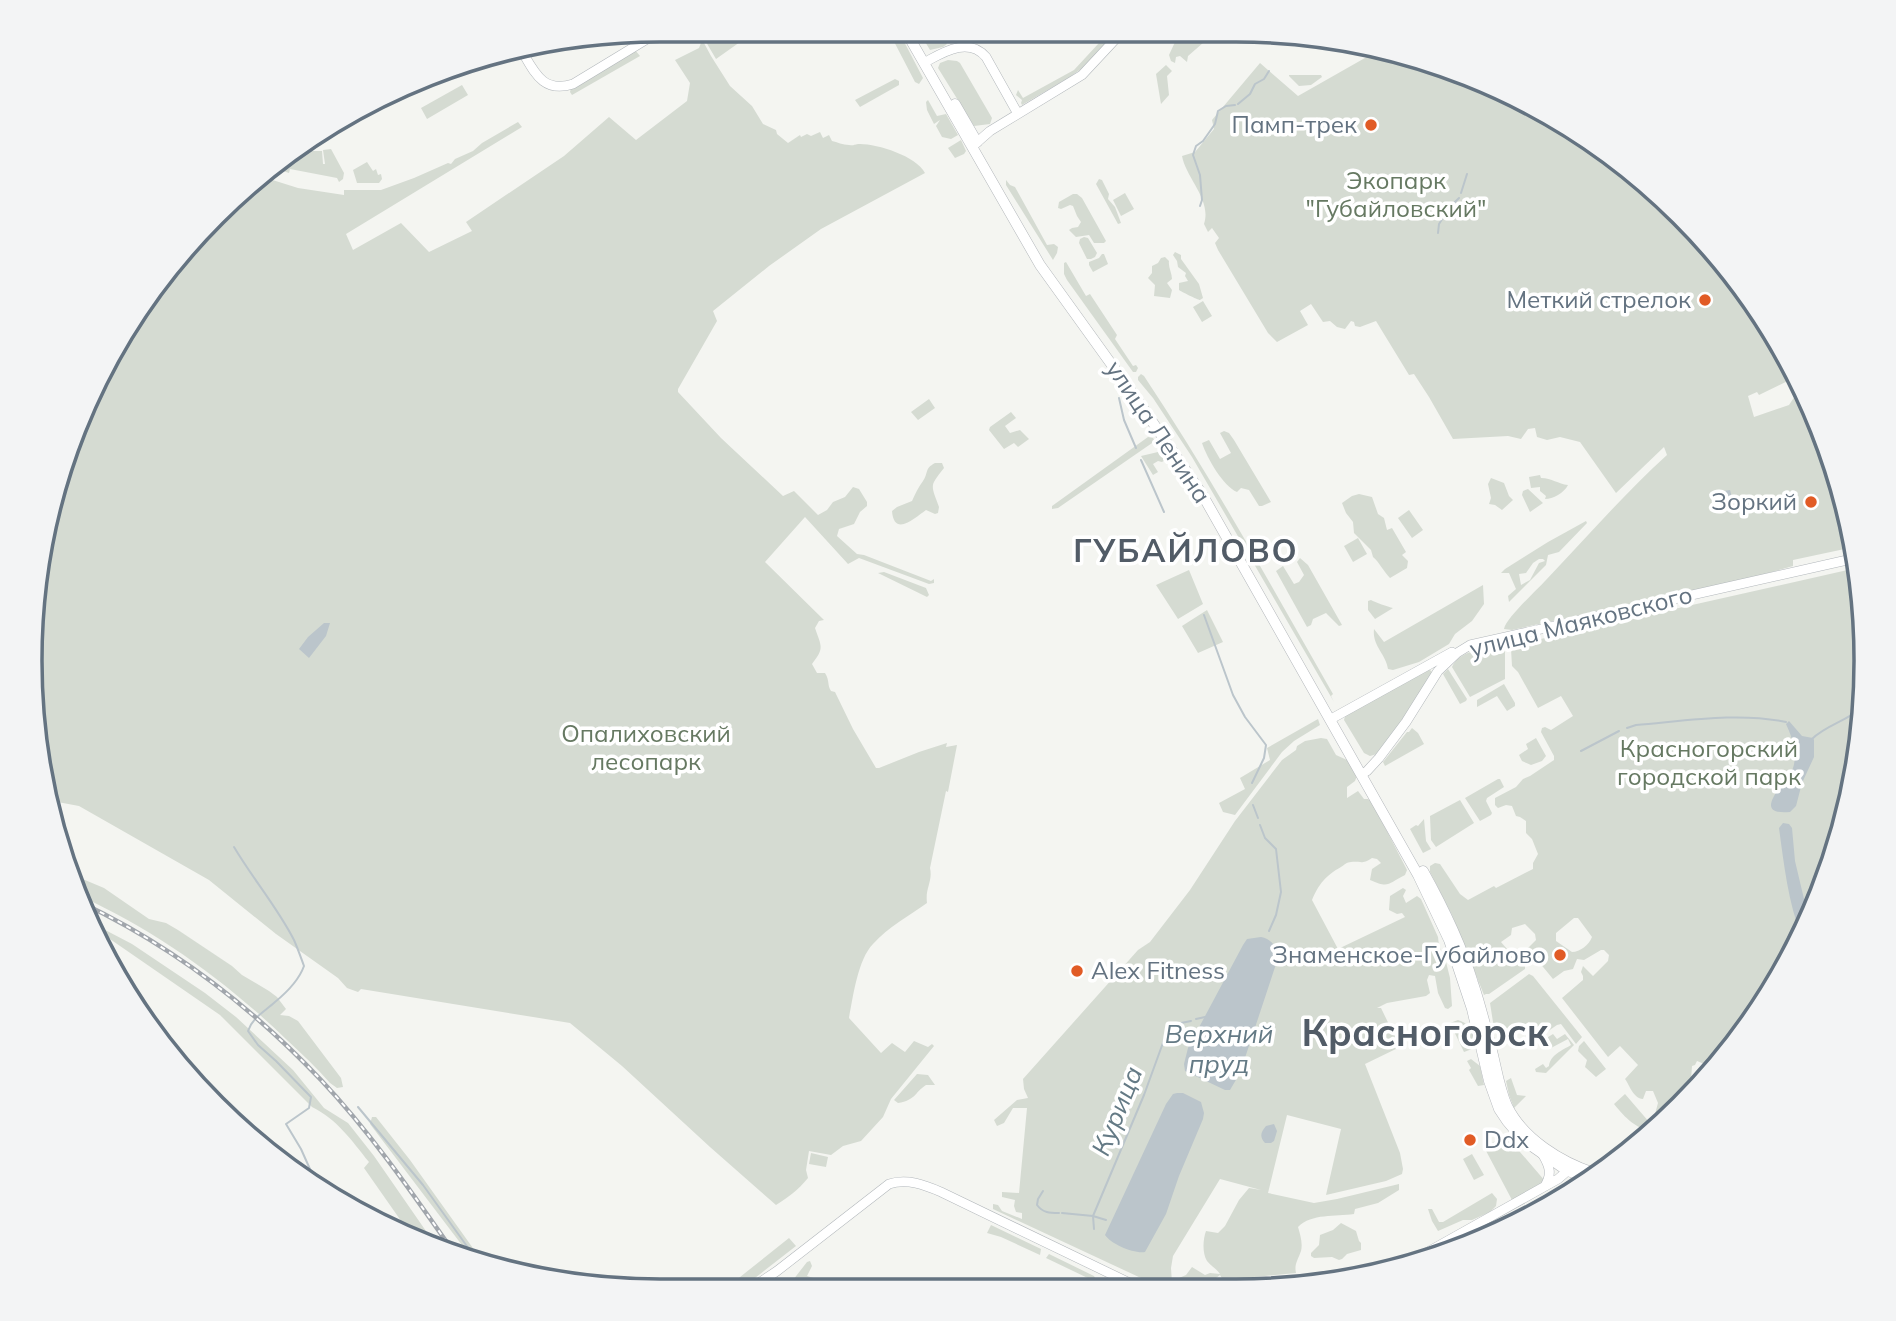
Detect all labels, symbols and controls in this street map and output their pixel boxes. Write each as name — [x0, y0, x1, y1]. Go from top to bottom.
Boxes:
place label: Памп-трек — [1232, 109, 1357, 139]
marker: Памп-трек — [1363, 117, 1379, 133]
park label: Экопарк "Губайловский" — [1306, 165, 1486, 223]
place label: Меткий стрелок — [1507, 284, 1691, 314]
marker: Меткий стрелок — [1697, 292, 1713, 308]
street label: улица Ленина — [1100, 354, 1218, 508]
place label: Зоркий — [1711, 486, 1797, 516]
marker: Зоркий — [1803, 494, 1819, 510]
district label: ГУБАЙЛОВО — [1073, 530, 1299, 570]
street label: улица Маяковского — [1466, 579, 1695, 663]
park label: Опалиховский лесопарк — [561, 718, 731, 776]
park label: Красногорский городской парк — [1617, 733, 1801, 791]
place label: Знаменское-Губайлово — [1272, 939, 1546, 969]
marker: Знаменское-Губайлово — [1552, 947, 1568, 963]
place label: Alex Fitness — [1091, 955, 1225, 985]
marker: Alex Fitness — [1069, 963, 1085, 979]
district label: Красногорск — [1302, 1008, 1549, 1056]
water label: Верхний пруд — [1165, 1017, 1273, 1080]
water label: Курица — [1084, 1061, 1149, 1160]
place label: Ddx — [1484, 1124, 1529, 1154]
marker: Ddx — [1462, 1132, 1478, 1148]

